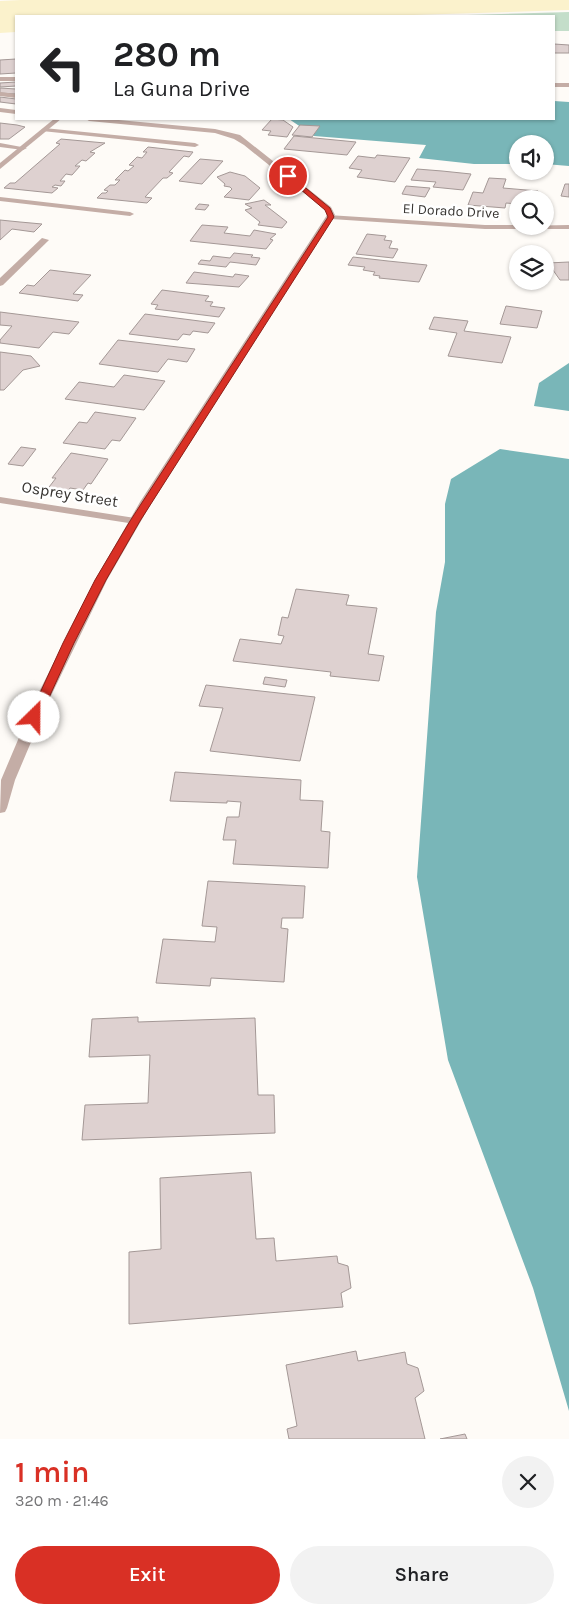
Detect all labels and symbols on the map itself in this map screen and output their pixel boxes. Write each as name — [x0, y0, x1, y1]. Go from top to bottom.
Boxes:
pin — [267, 155, 309, 197]
street label: El Dorado Drive — [402, 200, 500, 222]
street label: Osprey Street — [20, 477, 120, 511]
position arrow — [7, 690, 59, 742]

